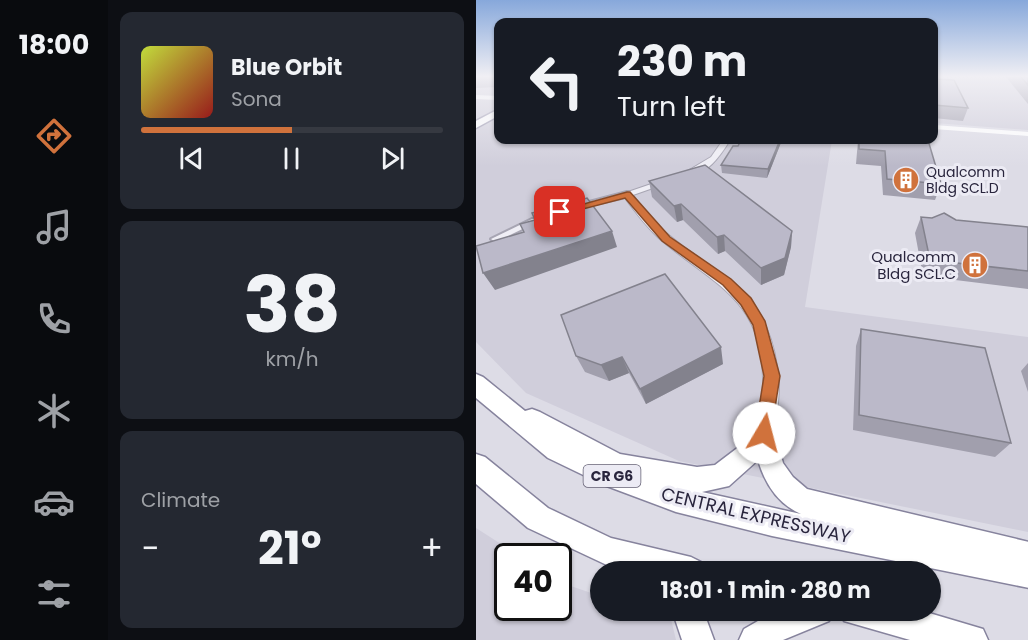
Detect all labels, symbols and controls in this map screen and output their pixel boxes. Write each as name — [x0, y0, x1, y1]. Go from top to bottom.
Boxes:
text: 18:00 — [19, 26, 89, 63]
text: 230 m — [617, 32, 747, 91]
icon: left — [518, 42, 596, 120]
text: Blue Orbit — [231, 52, 342, 83]
text: Sona — [231, 85, 282, 113]
text: Turn left — [617, 88, 726, 125]
icon: directions — [33, 115, 75, 157]
icon: previous — [175, 142, 208, 175]
icon: pause — [275, 142, 308, 175]
icon: next — [376, 142, 409, 175]
place label: Qualcomm Bldg SCL.D — [926, 162, 1005, 198]
building icon: Qualcomm Bldg SCL.D — [891, 165, 921, 195]
pin — [534, 186, 585, 237]
icon: arrive — [543, 195, 576, 228]
icon: music — [33, 206, 75, 248]
place label: Qualcomm Bldg SCL.C — [871, 246, 956, 284]
text: 38 — [243, 250, 341, 359]
building icon: Qualcomm Bldg SCL.C — [960, 250, 990, 280]
icon: phone — [33, 298, 75, 340]
text: km/h — [265, 345, 319, 373]
icon: climate — [33, 390, 75, 432]
position arrow — [732, 401, 796, 465]
road number: CR G6 — [584, 465, 640, 487]
icon: car — [33, 481, 75, 523]
street label: CENTRAL EXPRESSWAY — [659, 481, 854, 549]
text: Climate — [141, 486, 220, 514]
text: 21° — [258, 517, 322, 580]
text: − — [141, 525, 159, 572]
text: + — [420, 525, 443, 572]
speed limit sign: 40 — [494, 543, 572, 621]
icon: filters — [33, 573, 75, 615]
text: 18:01 · 1 min · 280 m — [661, 575, 870, 606]

